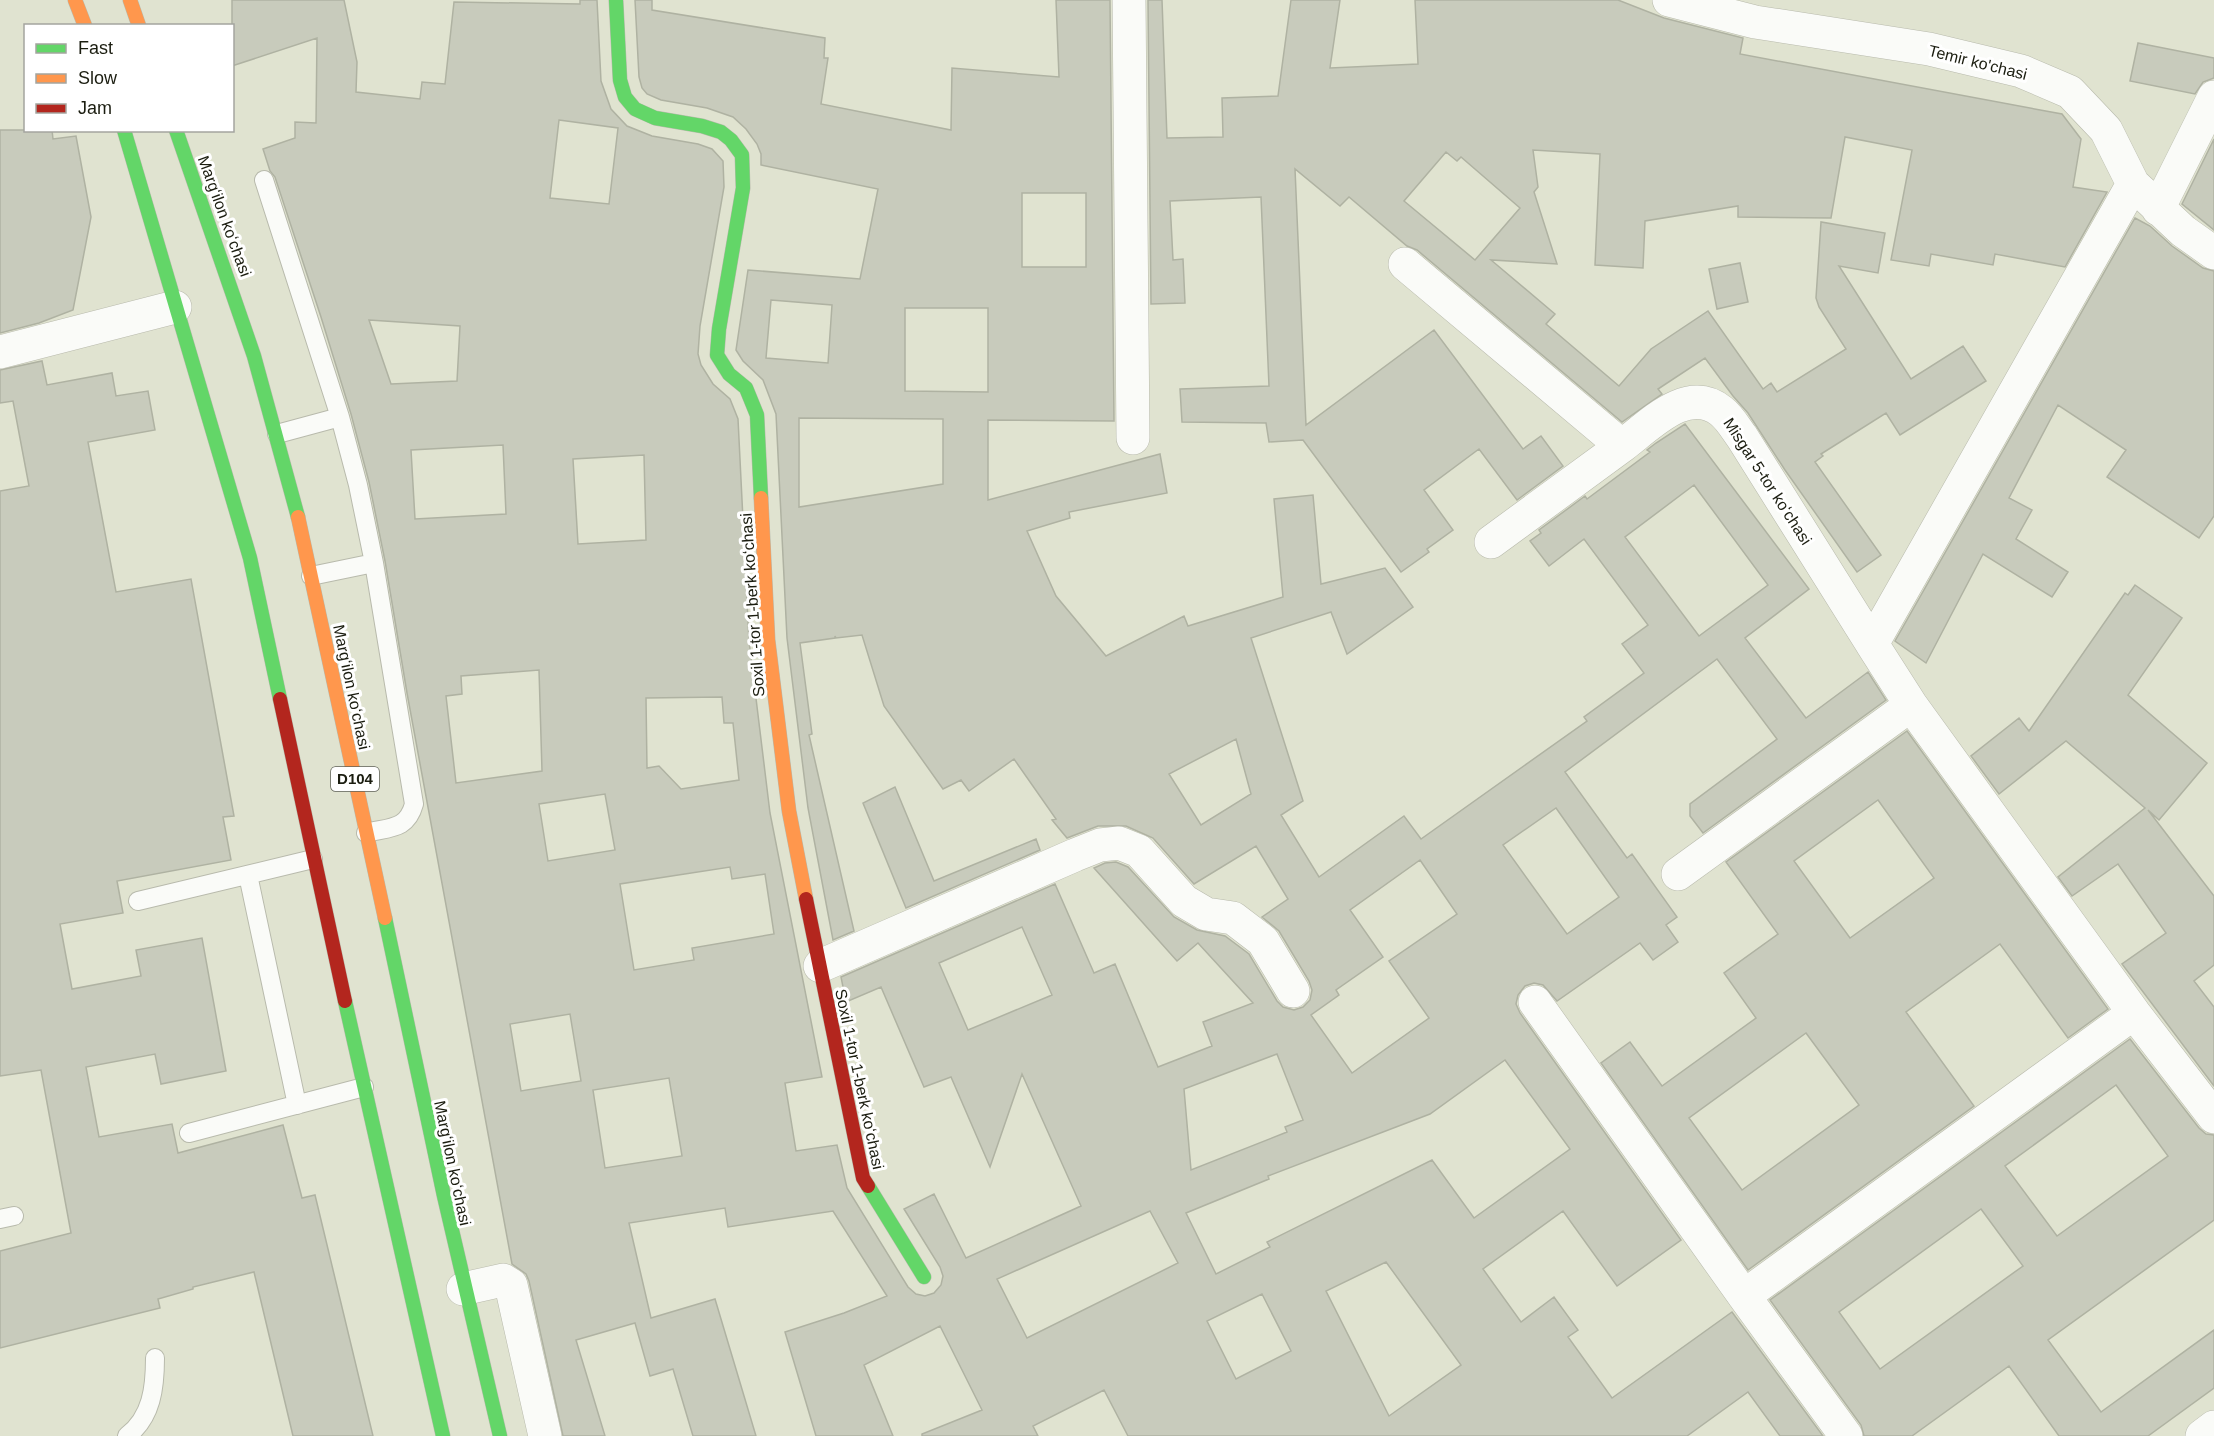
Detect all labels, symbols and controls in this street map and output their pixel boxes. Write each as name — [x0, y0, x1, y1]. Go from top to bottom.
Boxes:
legend — [24, 24, 234, 132]
text: Fast — [78, 38, 113, 58]
street label: Temir ko'chasi — [1927, 42, 2029, 83]
text: Slow — [78, 68, 118, 88]
text: Jam — [78, 98, 112, 118]
street label: Margʻilon koʻchasi — [195, 154, 254, 279]
street label: Misgar 5-tor koʻchasi — [1720, 415, 1815, 548]
street label: Soxil 1-tor 1-berk koʻchasi — [738, 513, 767, 697]
street label: Margʻilon koʻchasi — [330, 623, 373, 751]
road number: D104 — [331, 767, 379, 791]
street label: Soxil 1-tor 1-berk koʻchasi — [832, 987, 887, 1171]
street label: Margʻilon koʻchasi — [431, 1099, 474, 1227]

